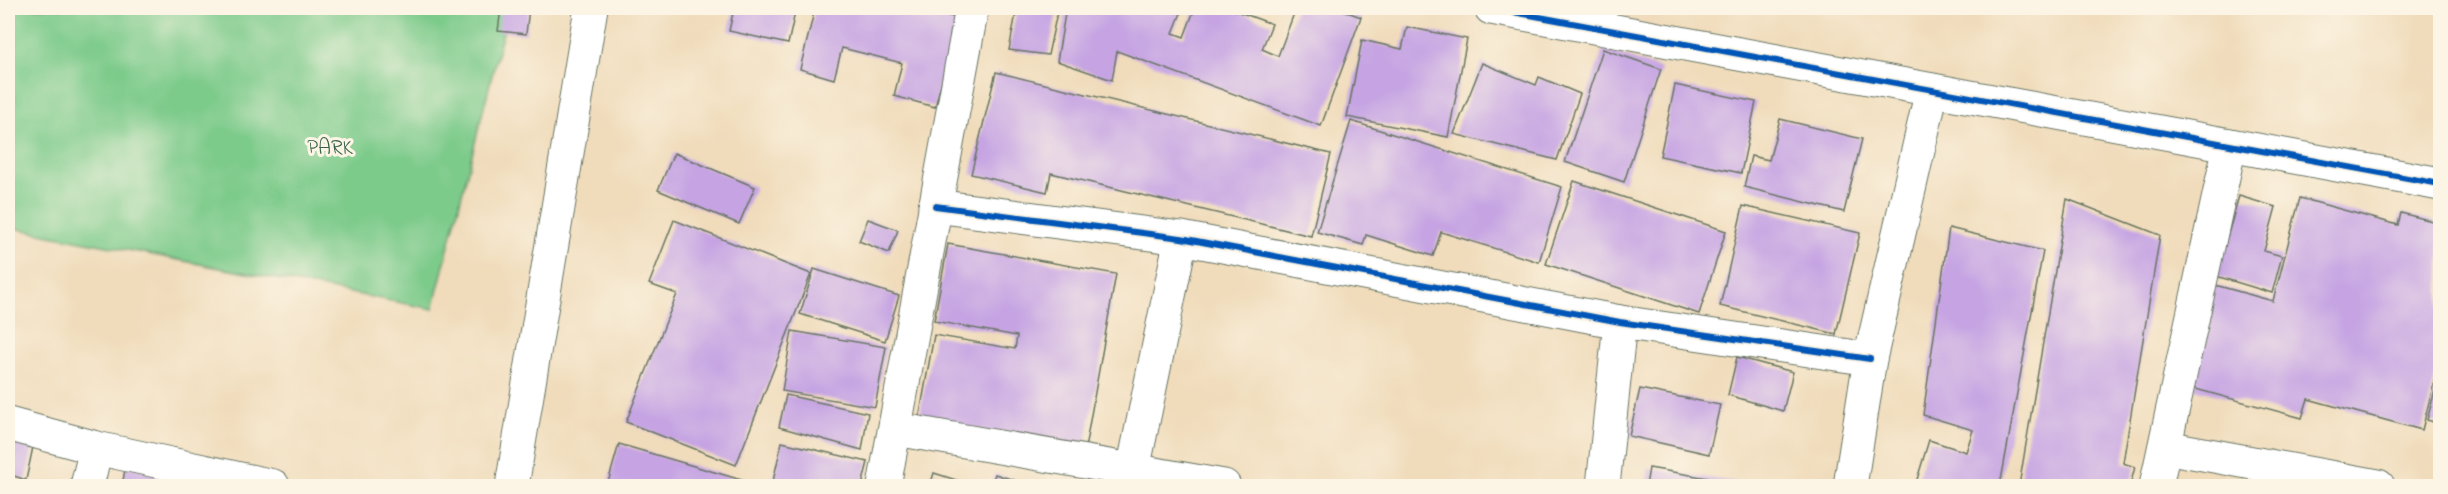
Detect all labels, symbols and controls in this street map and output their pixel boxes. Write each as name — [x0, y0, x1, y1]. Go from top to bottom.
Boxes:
park label: PARK — [307, 134, 354, 164]

